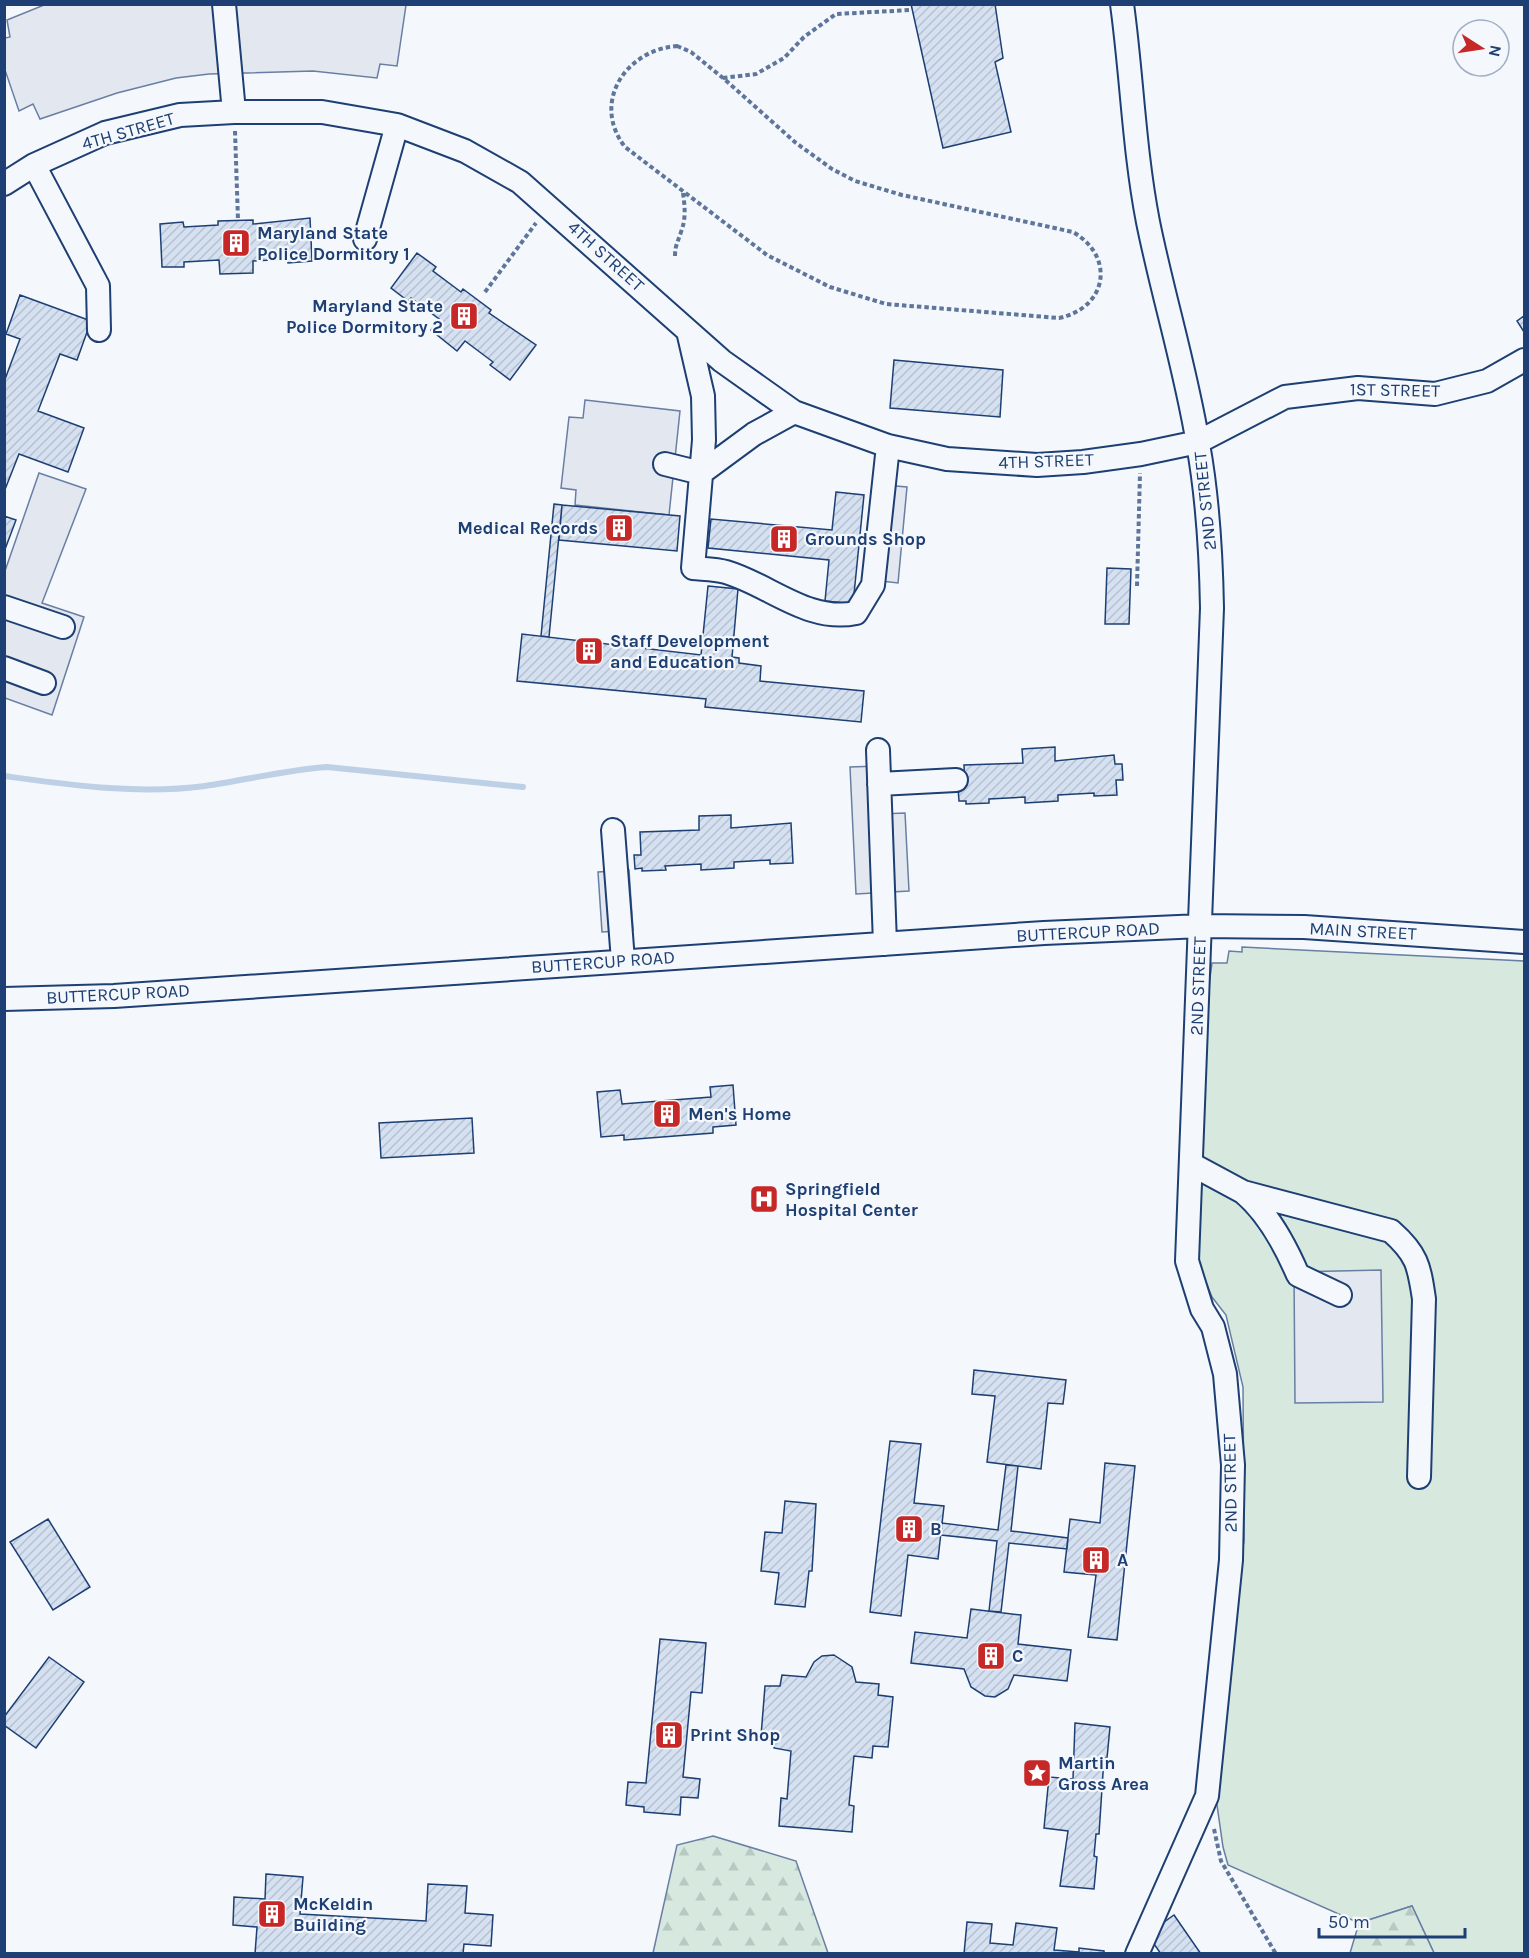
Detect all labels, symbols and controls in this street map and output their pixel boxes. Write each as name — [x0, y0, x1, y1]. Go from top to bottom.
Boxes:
north arrow — [1451, 18, 1511, 78]
text: N — [1485, 43, 1506, 59]
street label: 4TH STREET — [79, 107, 177, 155]
street label: 4TH STREET — [563, 216, 649, 296]
place label: Maryland State Police Dormitory 1 — [257, 222, 410, 265]
building icon: Maryland State Police Dormitory 1 — [220, 227, 252, 259]
place label: Maryland State Police Dormitory 2 — [286, 295, 443, 338]
building icon: Maryland State Police Dormitory 2 — [448, 300, 480, 332]
street label: 1ST STREET — [1350, 378, 1440, 402]
street label: 4TH STREET — [998, 448, 1094, 474]
street label: 2ND STREET — [1189, 451, 1221, 551]
building icon: Medical Records — [603, 512, 635, 544]
place label: Medical Records — [457, 517, 598, 539]
building icon: Grounds Shop — [768, 523, 800, 555]
place label: Grounds Shop — [805, 528, 926, 550]
place label: Staff Development and Education — [610, 630, 769, 673]
building icon: Staff Development and Education — [573, 635, 605, 667]
street label: BUTTERCUP ROAD — [1016, 917, 1160, 947]
street label: MAIN STREET — [1309, 917, 1417, 945]
street label: 2ND STREET — [1185, 936, 1211, 1036]
street label: BUTTERCUP ROAD — [530, 946, 676, 978]
street label: BUTTERCUP ROAD — [46, 979, 190, 1009]
building icon: Men's Home — [651, 1098, 683, 1130]
place label: Men's Home — [688, 1103, 791, 1125]
place label: Springfield Hospital Center — [785, 1178, 918, 1221]
hospital icon: Springfield Hospital Center — [748, 1183, 780, 1215]
street label: 2ND STREET — [1218, 1433, 1242, 1533]
building icon: B — [893, 1513, 925, 1545]
place label: B — [930, 1518, 942, 1540]
building icon: A — [1080, 1544, 1112, 1576]
place label: A — [1117, 1549, 1128, 1571]
building icon: C — [975, 1640, 1007, 1672]
place label: C — [1012, 1645, 1023, 1667]
building icon: Print Shop — [653, 1719, 685, 1751]
place label: Print Shop — [690, 1724, 780, 1746]
place label: Martin Gross Area — [1058, 1752, 1149, 1795]
place icon: Martin Gross Area — [1021, 1757, 1053, 1789]
place label: McKeldin Building — [293, 1893, 373, 1936]
building icon: McKeldin Building — [256, 1898, 288, 1930]
scale bar — [1319, 1901, 1464, 1939]
text: 50 m — [1328, 1911, 1370, 1933]

